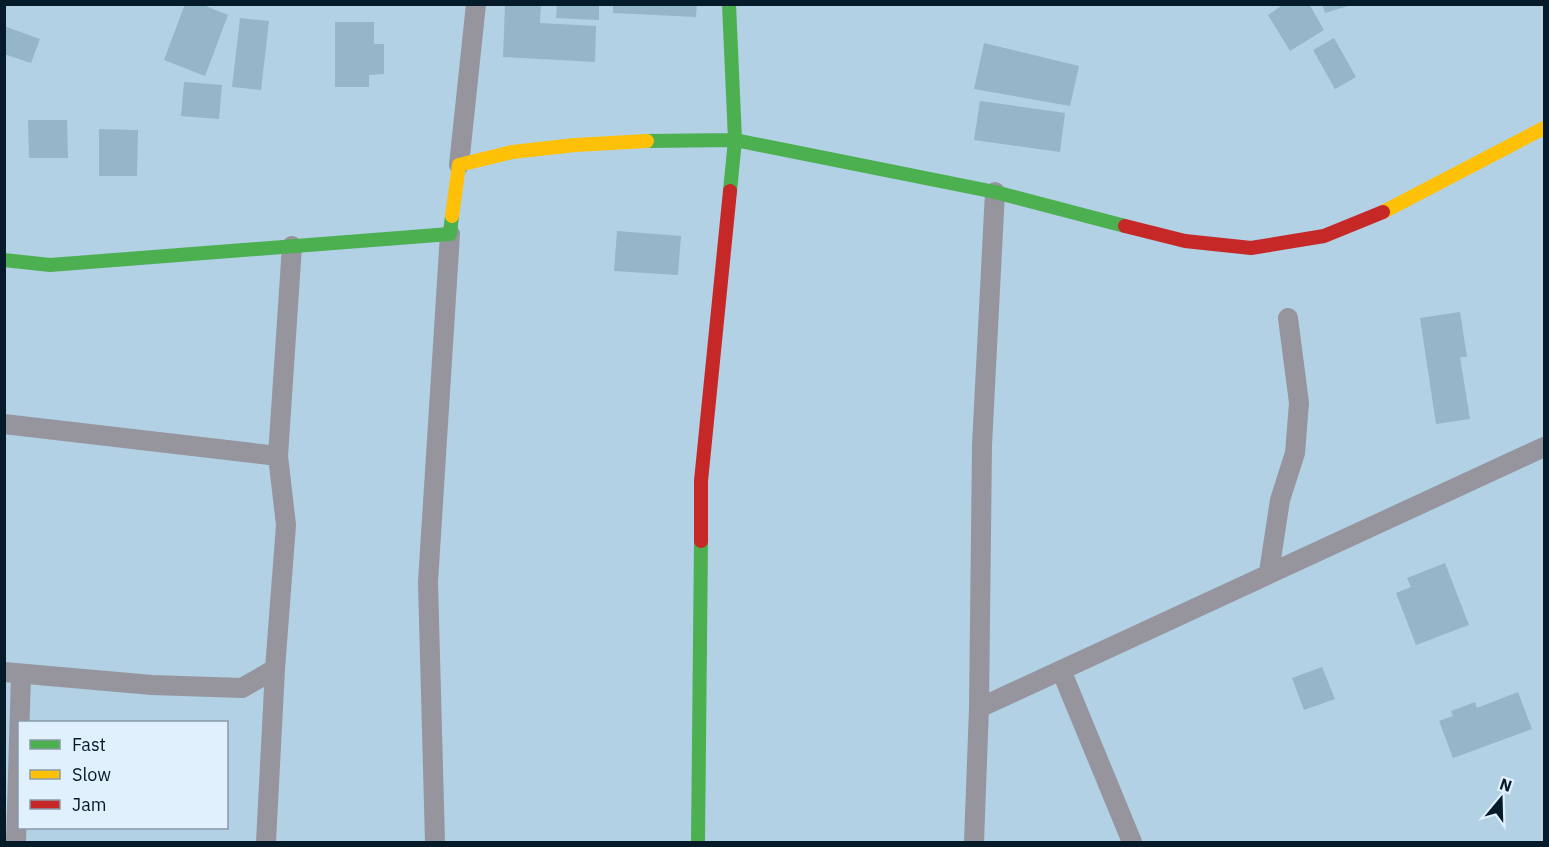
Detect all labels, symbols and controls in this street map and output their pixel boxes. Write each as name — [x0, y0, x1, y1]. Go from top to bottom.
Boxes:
legend — [18, 721, 228, 829]
text: Fast — [72, 733, 106, 756]
text: Slow — [72, 763, 111, 786]
north arrow — [1471, 769, 1531, 829]
text: N — [1497, 773, 1515, 796]
text: Jam — [72, 793, 107, 816]

